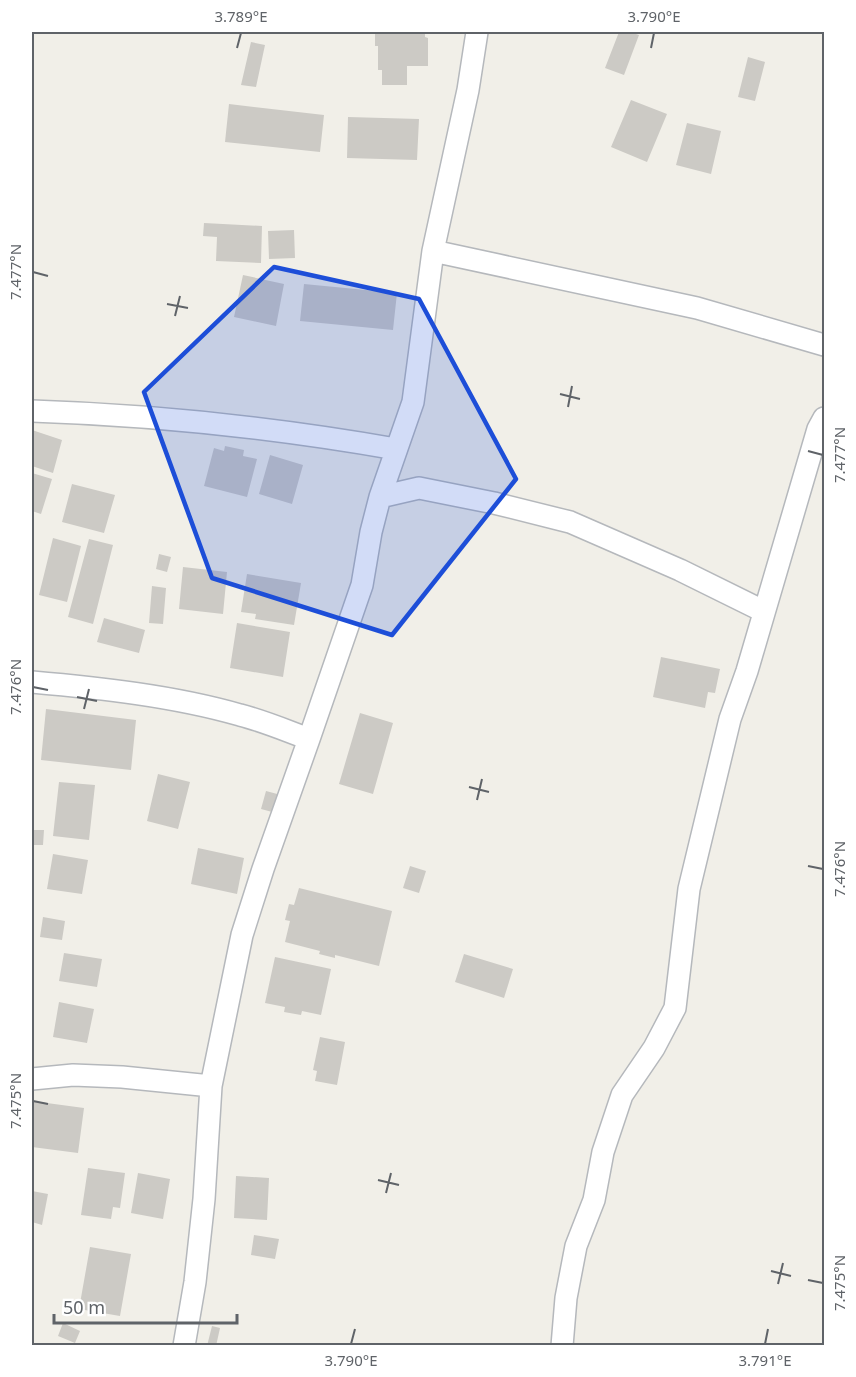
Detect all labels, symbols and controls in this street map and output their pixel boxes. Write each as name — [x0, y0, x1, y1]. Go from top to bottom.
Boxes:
text: 3.789°E — [214, 6, 268, 26]
text: 3.790°E — [627, 6, 681, 26]
text: 7.477°N — [5, 244, 25, 300]
text: 7.477°N — [829, 427, 849, 483]
text: 7.476°N — [5, 659, 25, 715]
text: 7.476°N — [829, 841, 849, 897]
text: 7.475°N — [5, 1073, 25, 1129]
text: 7.475°N — [829, 1255, 849, 1311]
scale bar — [54, 1287, 237, 1325]
text: 50 m — [63, 1295, 105, 1319]
text: 3.790°E — [324, 1350, 378, 1370]
text: 3.791°E — [738, 1350, 792, 1370]

